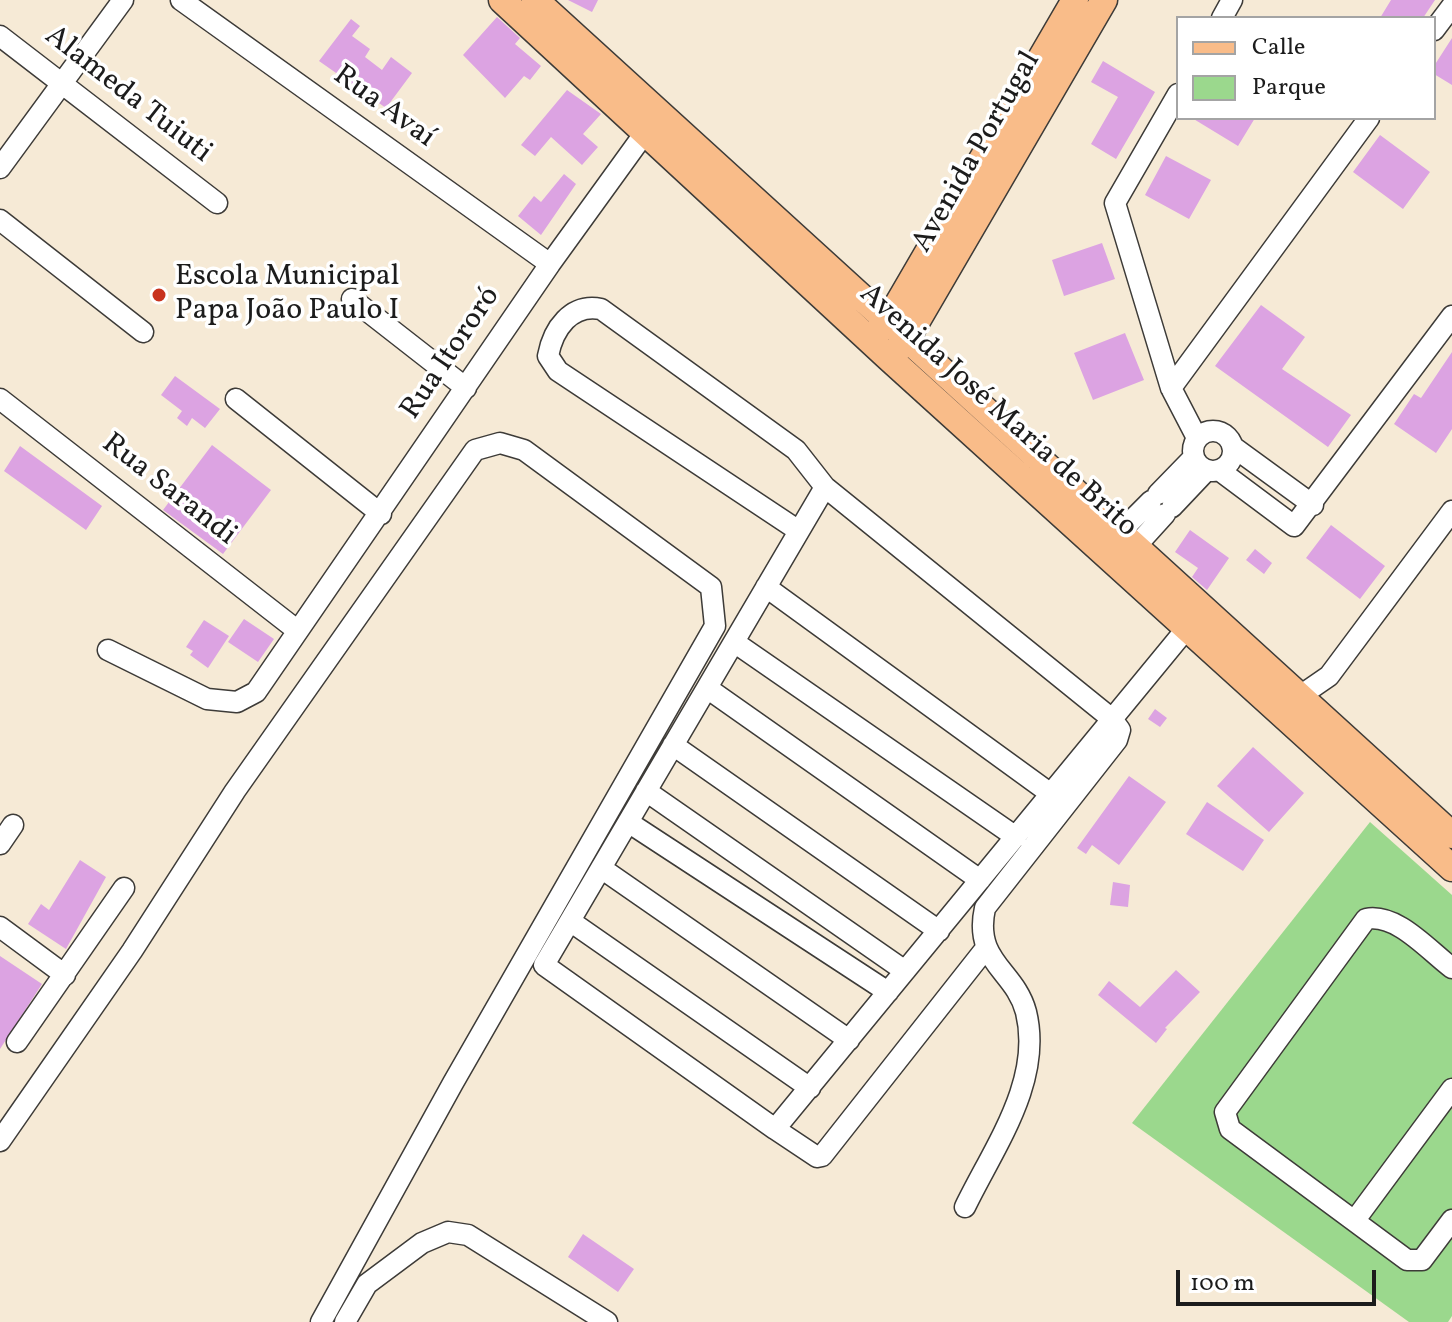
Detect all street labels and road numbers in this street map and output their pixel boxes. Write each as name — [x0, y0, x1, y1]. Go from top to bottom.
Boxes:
street label: Alameda Tuiuti — [36, 20, 218, 172]
street label: Avenida Portugal — [906, 46, 1050, 260]
street label: Rua Avaí — [325, 59, 441, 157]
street label: Avenida José Maria de Brito — [851, 278, 1143, 546]
street label: Rua Itororó — [395, 281, 509, 427]
street label: Rua Sarandi — [93, 427, 243, 555]

